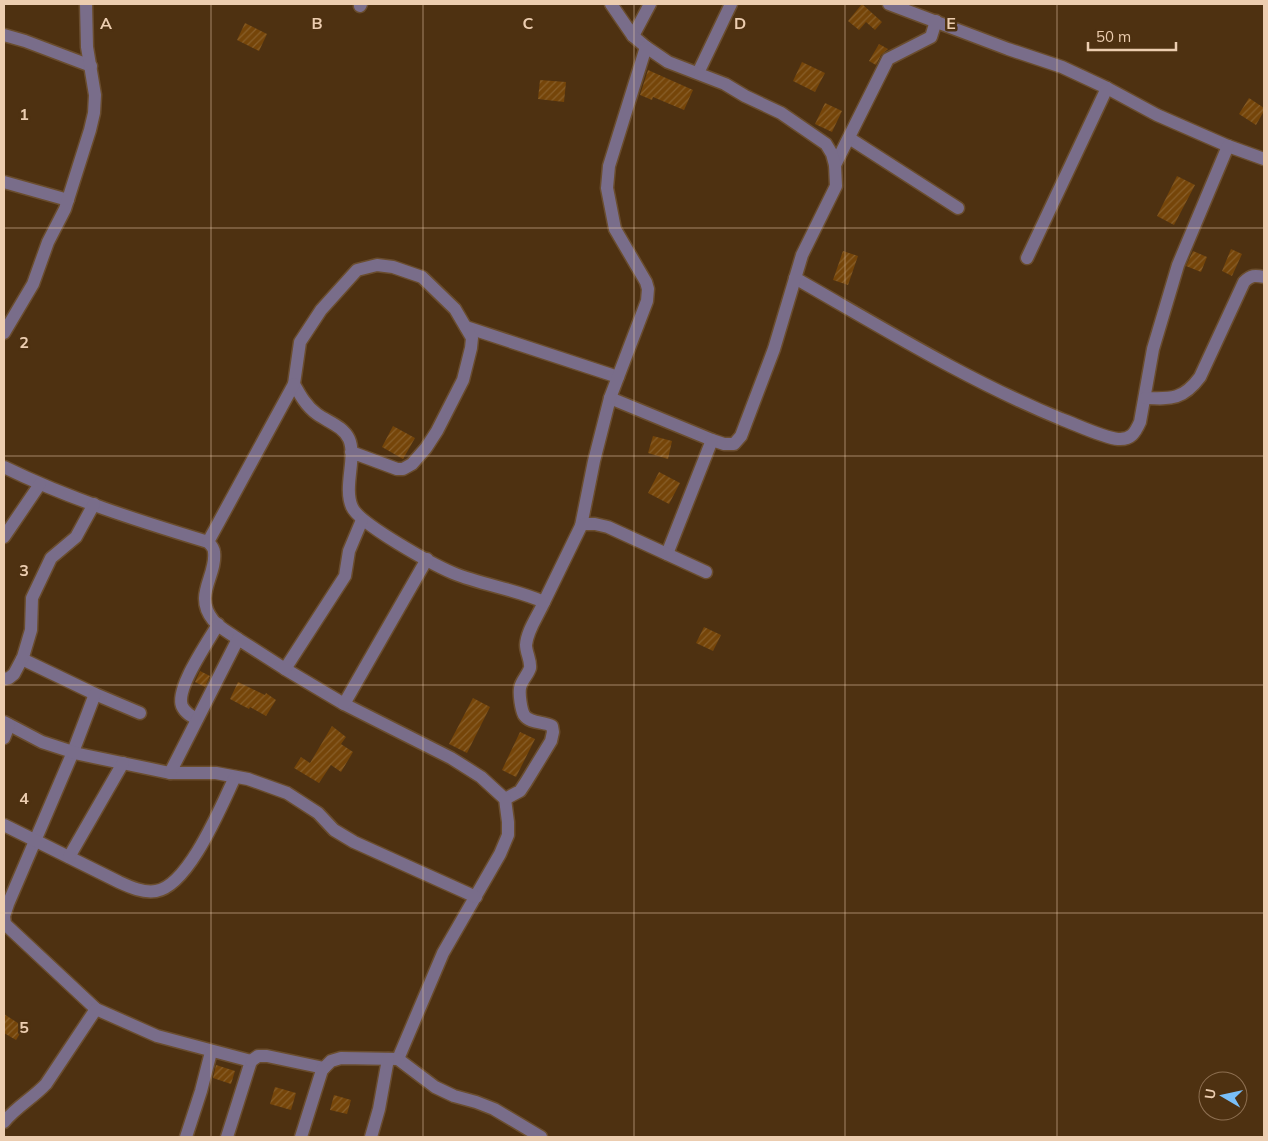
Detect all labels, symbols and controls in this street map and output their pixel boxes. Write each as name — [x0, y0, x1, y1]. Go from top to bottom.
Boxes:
text: A — [100, 13, 112, 33]
text: B — [311, 13, 323, 33]
text: C — [523, 13, 534, 33]
text: D — [734, 13, 746, 33]
text: E — [946, 13, 956, 33]
scale bar — [1088, 20, 1176, 52]
text: 50 m — [1096, 27, 1131, 46]
text: 1 — [19, 104, 29, 124]
text: 2 — [19, 332, 29, 352]
text: 3 — [19, 560, 29, 580]
text: 4 — [19, 788, 29, 808]
text: 5 — [19, 1017, 29, 1037]
north arrow — [1198, 1071, 1248, 1121]
text: U — [1200, 1087, 1220, 1100]

